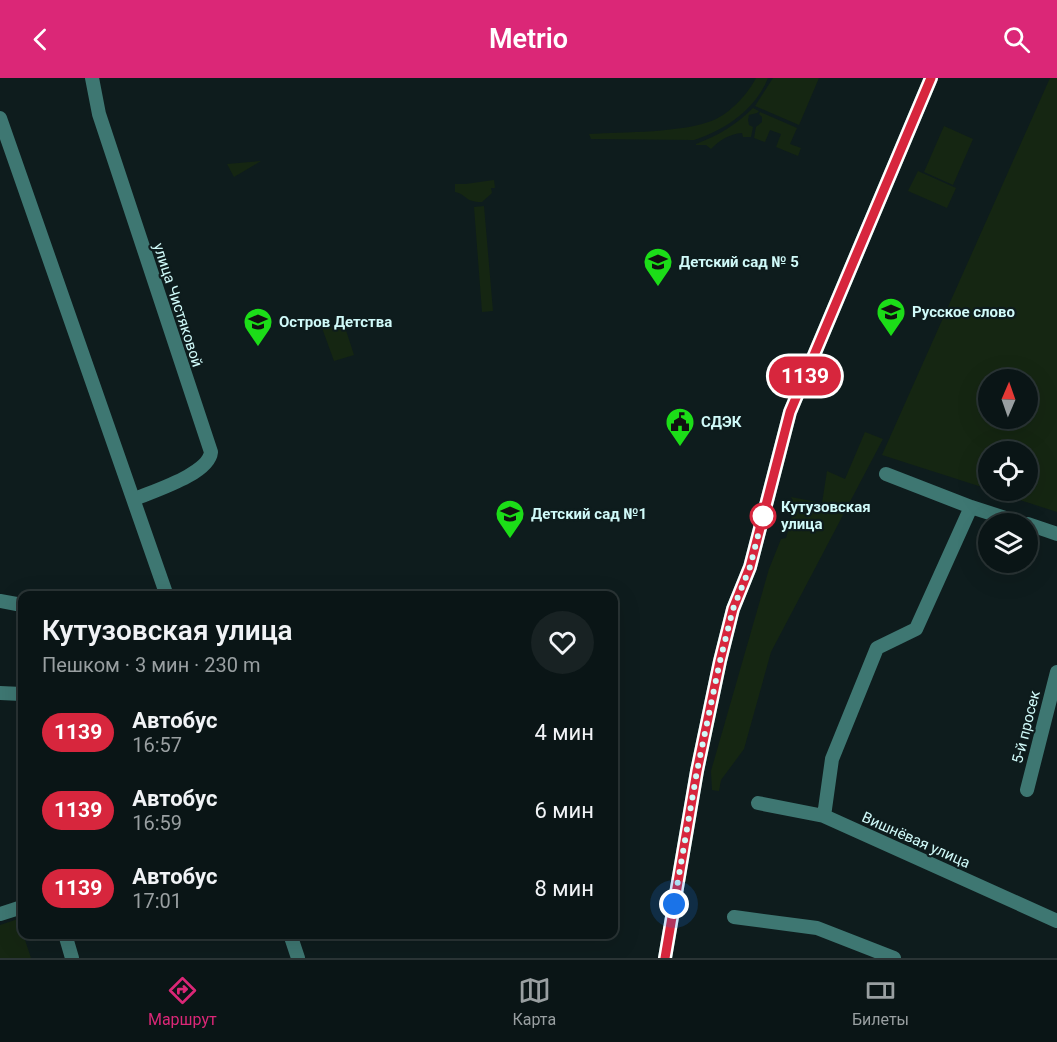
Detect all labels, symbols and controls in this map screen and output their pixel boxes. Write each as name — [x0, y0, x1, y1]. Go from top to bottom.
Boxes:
icon: back — [24, 23, 57, 56]
text: Metrio — [489, 23, 568, 55]
icon: search — [1000, 23, 1033, 56]
street label: улица Чистяковой — [149, 241, 207, 369]
school or university icon: Детский сад № 5 — [642, 246, 674, 288]
place label: Детский сад № 5 — [679, 253, 799, 271]
school or university icon: Русское слово — [875, 296, 907, 338]
place label: Русское слово — [912, 303, 1015, 321]
school or university icon: Остров Детства — [242, 306, 274, 348]
place label: Остров Детства — [279, 313, 392, 331]
line badge: 1139 — [763, 356, 847, 396]
text: 1139 — [781, 364, 829, 388]
north arrow — [978, 369, 1038, 429]
map controls — [978, 369, 1038, 573]
public building icon: СДЭК — [664, 406, 696, 448]
place label: СДЭК — [701, 413, 742, 431]
button: locate — [978, 441, 1038, 501]
school or university icon: Детский сад №1 — [494, 498, 526, 540]
place label: Кутузовская улица — [781, 498, 871, 533]
marker: Кутузовская улица — [750, 503, 776, 529]
place label: Детский сад №1 — [531, 505, 647, 523]
button: layers — [978, 513, 1038, 573]
button: heart — [531, 611, 594, 674]
text: Кутузовская улица — [42, 614, 293, 647]
text: Пешком · 3 мин · 230 m — [42, 653, 261, 677]
street label: 5-й просек — [1008, 689, 1044, 765]
text: Автобус — [132, 708, 218, 733]
text: 1139 — [54, 720, 102, 744]
text: 4 мин — [534, 720, 594, 745]
text: 16:57 — [132, 733, 182, 757]
text: Автобус — [132, 786, 218, 811]
text: 1139 — [54, 798, 102, 822]
text: 6 мин — [534, 798, 594, 823]
street label: Вишнёвая улица — [859, 808, 973, 872]
text: 16:59 — [132, 811, 182, 835]
text: Автобус — [132, 864, 218, 889]
text: 1139 — [54, 876, 102, 900]
text: 8 мин — [534, 876, 594, 901]
text: 17:01 — [132, 889, 182, 913]
your location — [659, 889, 689, 919]
tab: Маршрут — [148, 974, 217, 1029]
tab: Карта — [513, 974, 556, 1029]
tab: Билеты — [852, 974, 909, 1029]

